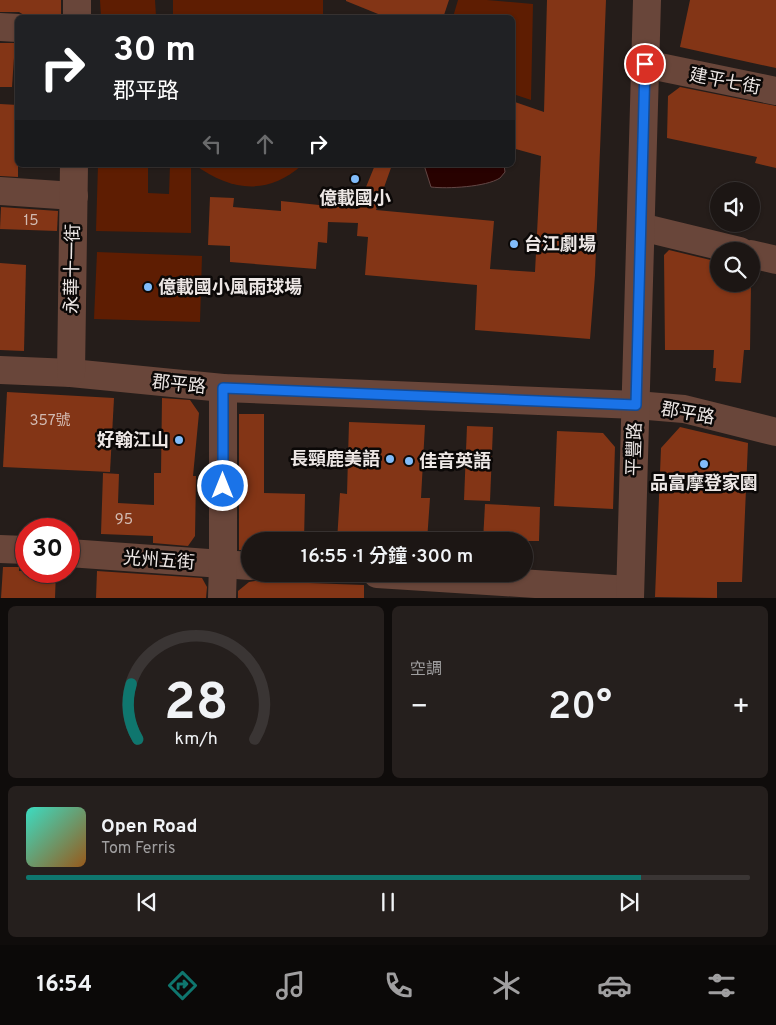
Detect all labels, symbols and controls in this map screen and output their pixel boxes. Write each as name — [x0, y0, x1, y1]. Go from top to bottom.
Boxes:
text: 30 m — [113, 29, 196, 73]
icon: right — [30, 35, 95, 100]
pin — [624, 43, 666, 85]
icon: arrive — [631, 50, 659, 78]
street label: 建平七街 — [687, 64, 762, 101]
text: 郡平路 — [113, 79, 179, 106]
icon: left — [198, 130, 226, 158]
icon: ahead — [251, 130, 279, 158]
icon: right — [304, 130, 332, 158]
marker: 億載國小 — [349, 173, 361, 185]
map controls — [710, 182, 760, 292]
button: sound — [710, 182, 760, 232]
place label: 億載國小 — [319, 188, 391, 211]
house number: 15 — [24, 212, 38, 231]
street label: 永華十一街 — [61, 224, 86, 314]
place label: 台江劇場 — [524, 234, 596, 257]
marker: 台江劇場 — [508, 238, 520, 250]
button: search — [710, 242, 760, 292]
place label: 億載國小風雨球場 — [158, 277, 302, 300]
marker: 億載國小風雨球場 — [142, 281, 154, 293]
street label: 郡平路 — [151, 371, 207, 400]
street label: 郡平路 — [659, 398, 716, 430]
house number: 357號 — [29, 412, 71, 431]
street label: 平豐路 — [623, 422, 648, 476]
place label: 好翰江山 — [97, 430, 169, 453]
marker: 好翰江山 — [173, 434, 185, 446]
place label: 長頸鹿美語 — [290, 449, 380, 472]
place label: 佳音英語 — [419, 451, 491, 474]
marker: 長頸鹿美語 — [384, 453, 396, 465]
marker: 佳音英語 — [403, 455, 415, 467]
marker: 品富摩登家園 — [698, 458, 710, 470]
position arrow — [196, 459, 248, 511]
place label: 品富摩登家園 — [650, 473, 758, 496]
house number: 95 — [115, 511, 133, 530]
speed limit sign: 30 — [15, 518, 80, 583]
text: 16:55 · 1 分鐘 · 300 m — [301, 545, 473, 569]
street label: 光州五街 — [122, 548, 196, 575]
text: 空調 — [410, 660, 442, 680]
text: 28 — [164, 672, 228, 738]
text: 20° — [548, 684, 612, 733]
text: − — [410, 690, 428, 726]
text: + — [732, 690, 750, 726]
text: km/h — [174, 728, 218, 751]
text: Open Road — [101, 815, 197, 839]
text: Tom Ferris — [101, 839, 175, 859]
icon: previous — [133, 888, 161, 916]
icon: pause — [374, 888, 402, 916]
icon: next — [615, 888, 643, 916]
icon: directions — [165, 968, 200, 1003]
icon: music — [273, 968, 308, 1003]
icon: phone — [381, 968, 416, 1003]
icon: climate — [489, 968, 524, 1003]
icon: car — [597, 968, 632, 1003]
icon: filters — [704, 968, 739, 1003]
text: 16:54 — [36, 972, 92, 999]

